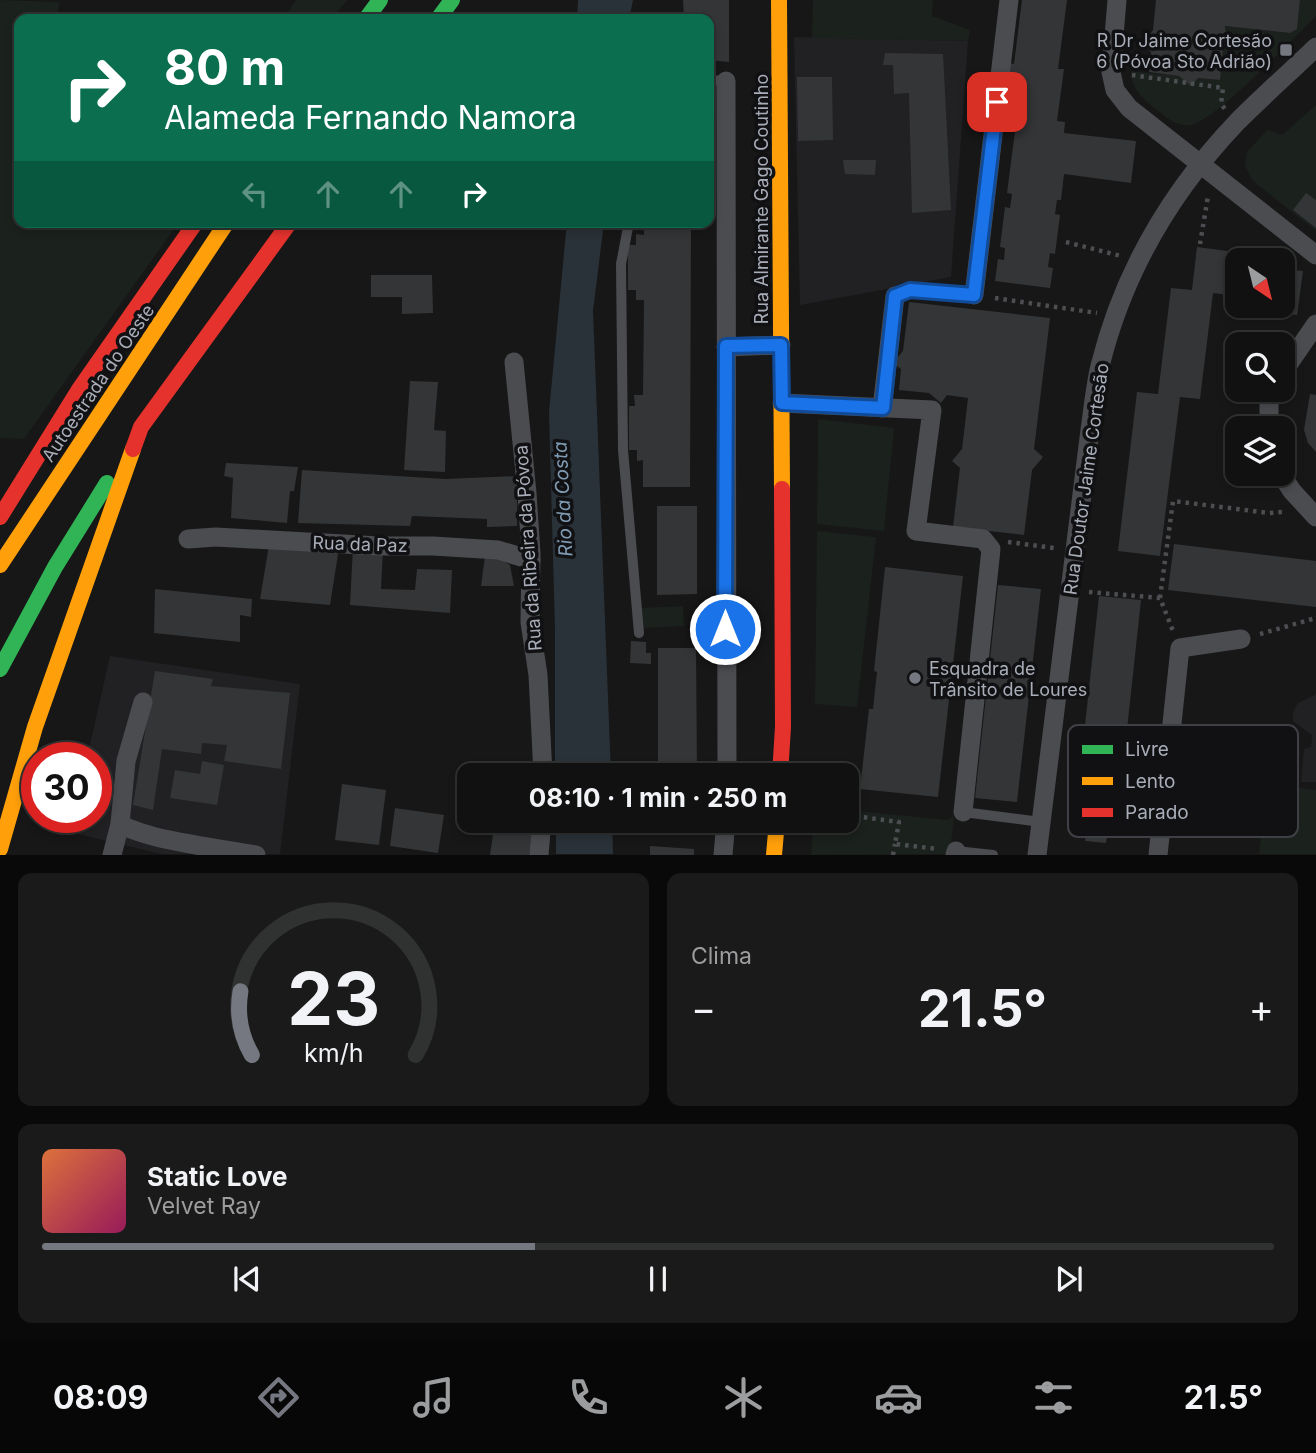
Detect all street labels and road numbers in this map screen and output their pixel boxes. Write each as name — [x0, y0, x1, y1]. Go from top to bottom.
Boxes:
street label: Rua Almirante Gago Coutinho — [751, 74, 772, 324]
street label: Autoestrada do Oeste — [37, 300, 159, 466]
street label: Rua Doutor Jaime Cortesão — [1059, 362, 1113, 596]
street label: Rua da Ribeira da Póvoa — [510, 444, 546, 652]
street label: Rua da Paz — [312, 532, 408, 556]

